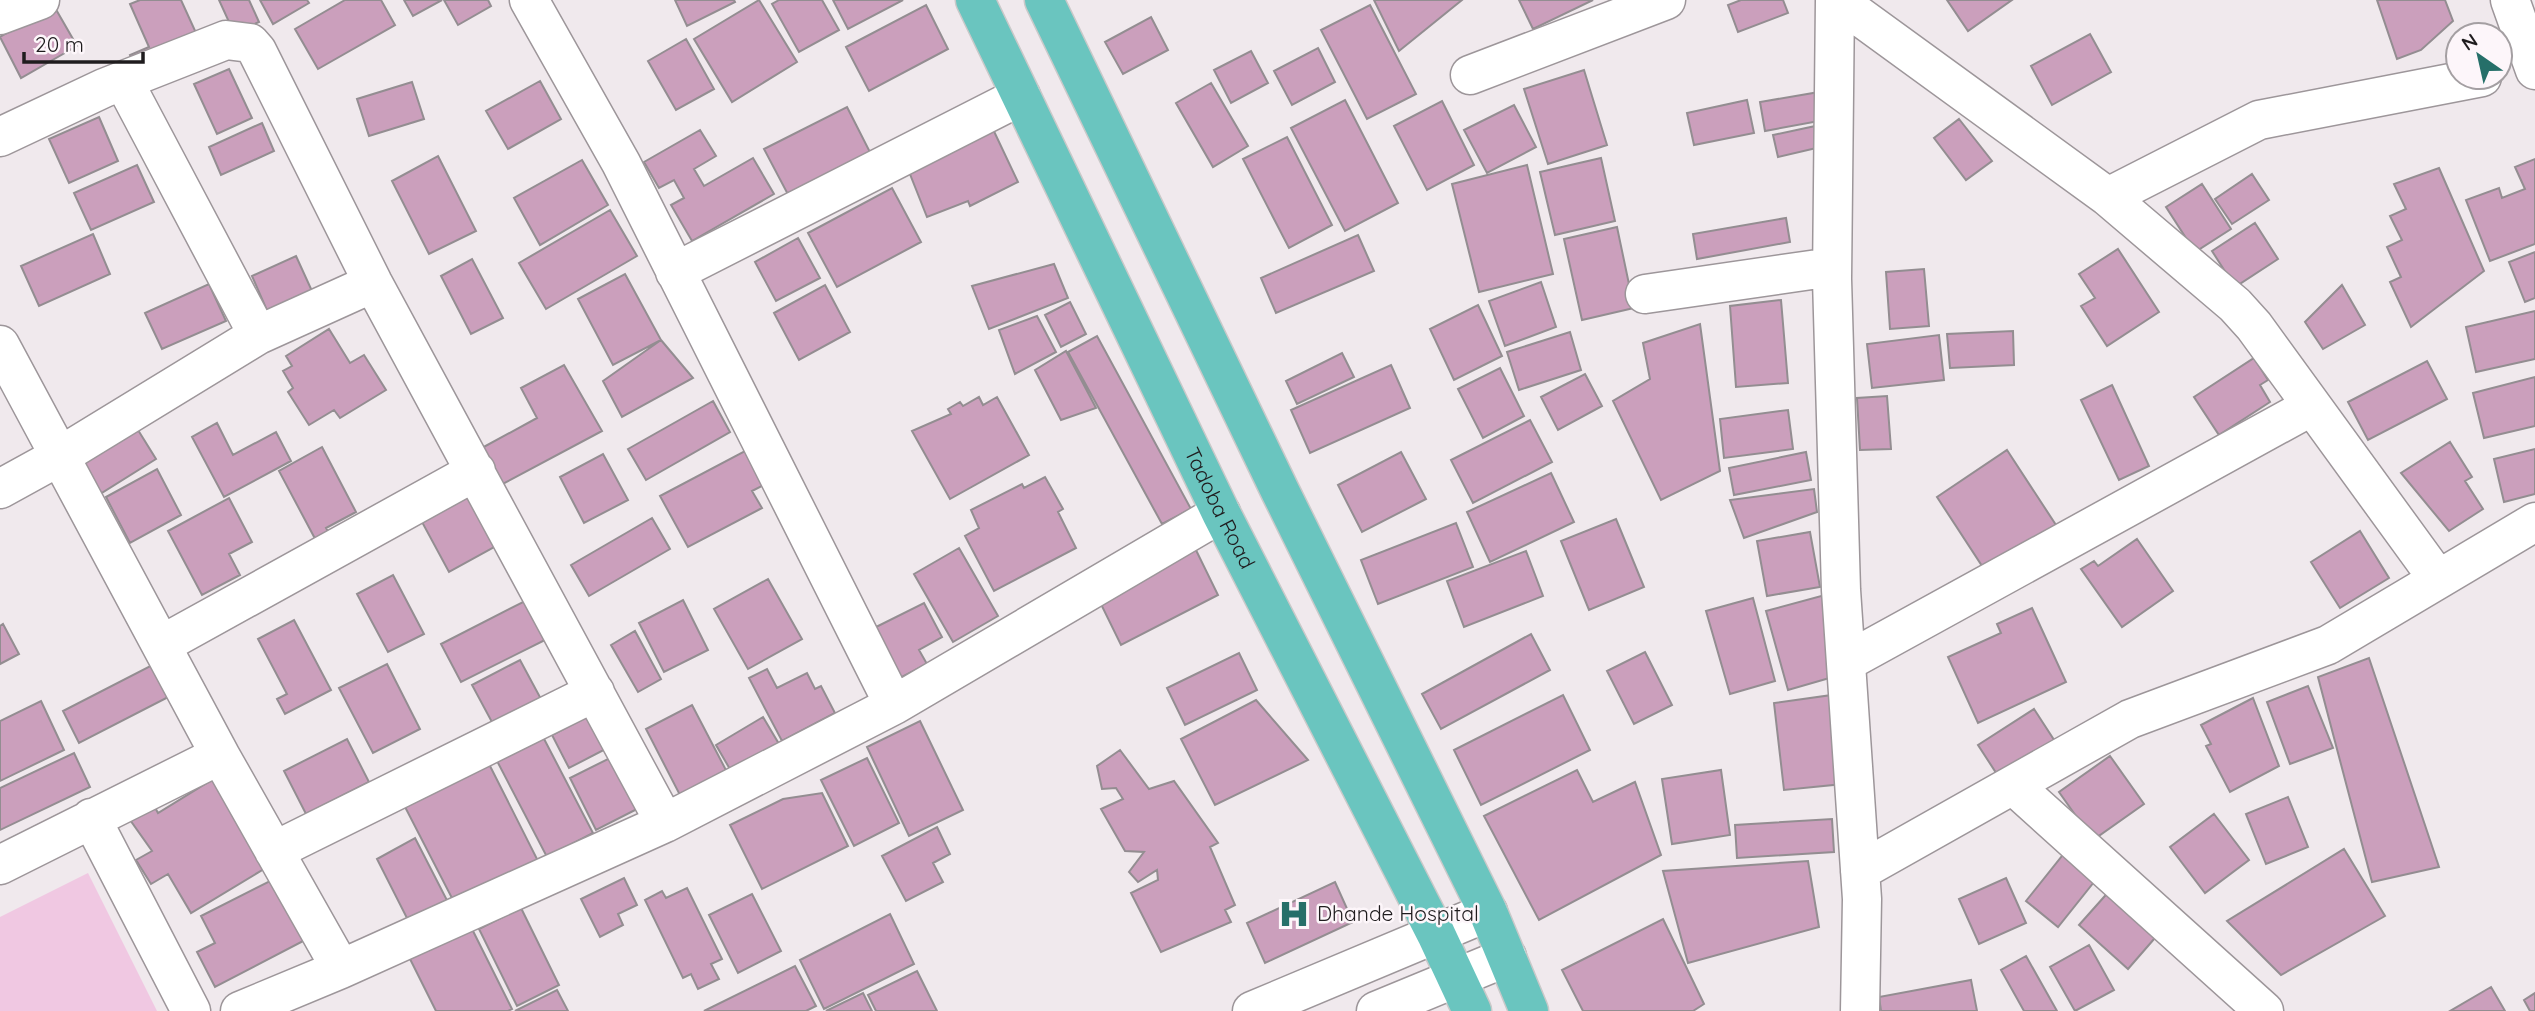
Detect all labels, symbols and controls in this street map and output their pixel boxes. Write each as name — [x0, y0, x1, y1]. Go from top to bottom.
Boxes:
scale bar — [24, 21, 144, 65]
north arrow — [2444, 21, 2514, 91]
text: N — [2457, 28, 2482, 56]
text: 20 m — [35, 31, 84, 57]
street label: Tadoba Road — [1179, 443, 1261, 573]
hospital icon: Dhande Hospital — [1277, 897, 1311, 931]
place label: Dhande Hospital — [1317, 900, 1479, 926]

